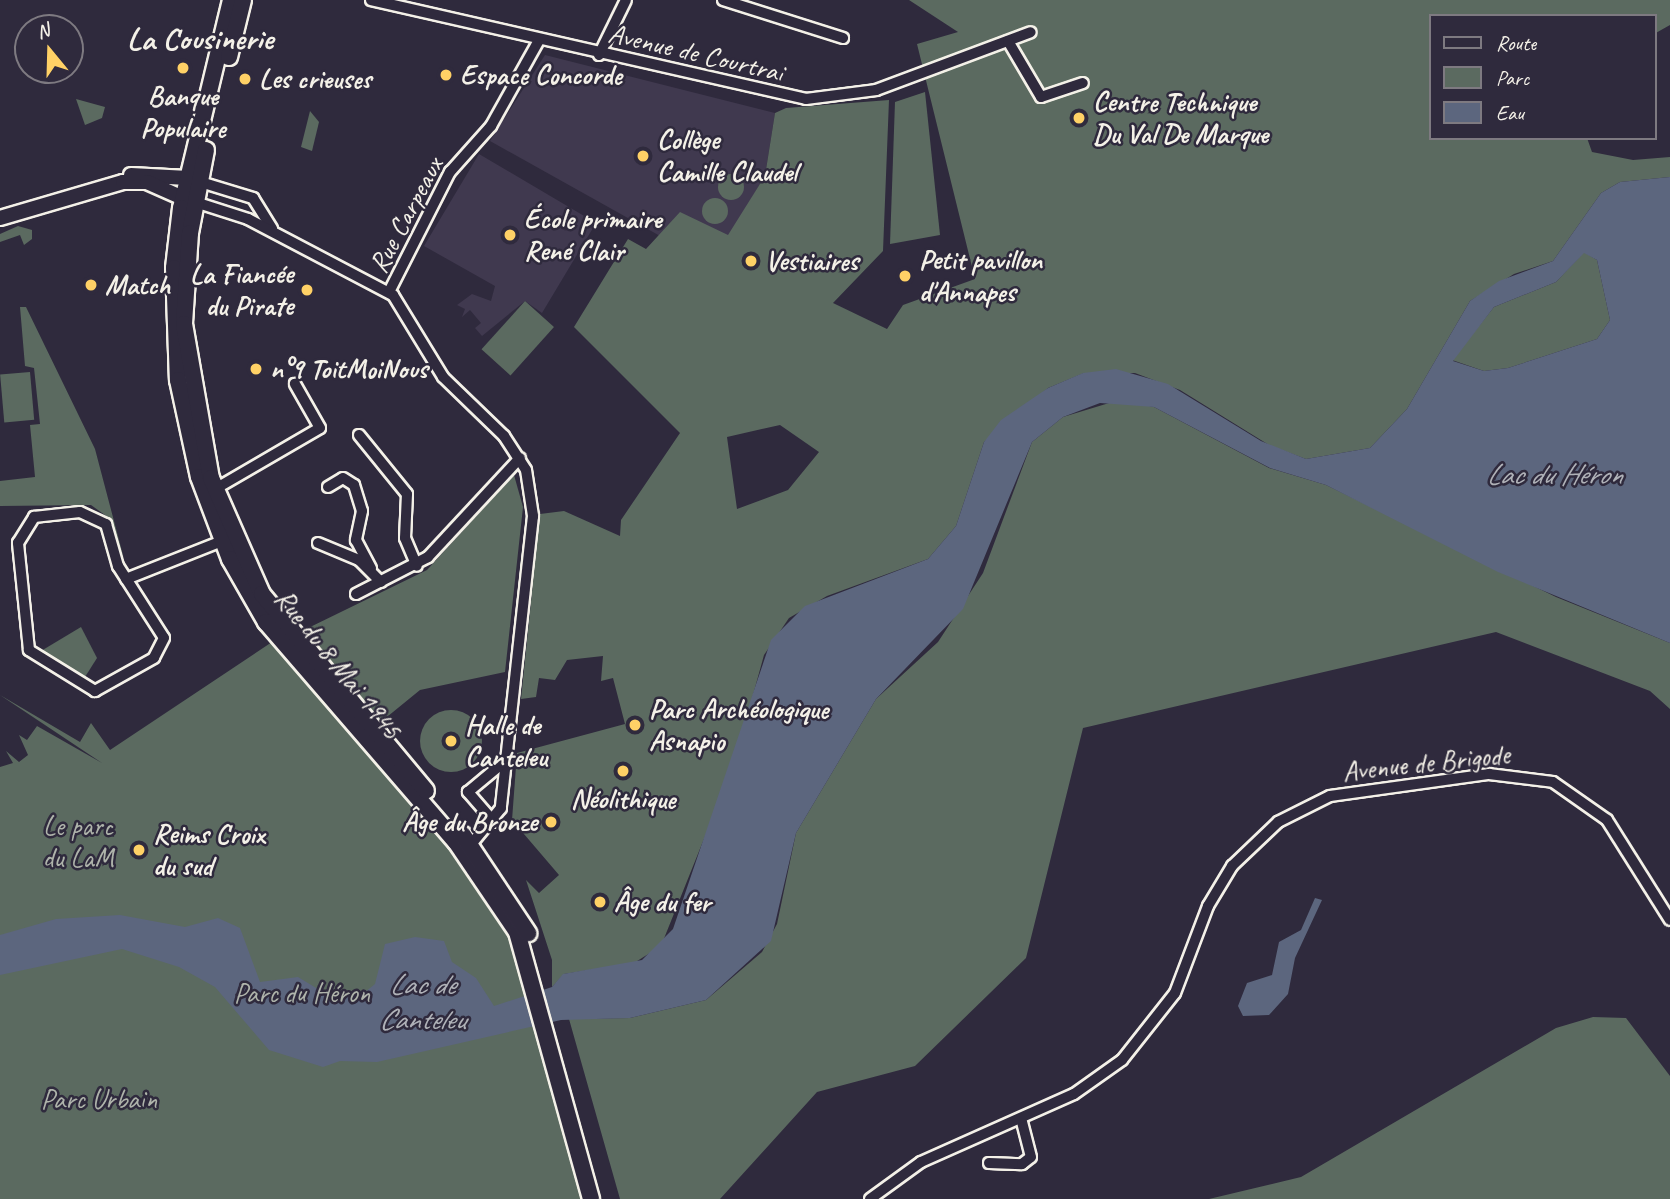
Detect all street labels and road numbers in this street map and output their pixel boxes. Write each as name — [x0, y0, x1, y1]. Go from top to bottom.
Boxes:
street label: Avenue de Courtrai — [606, 17, 786, 89]
street label: Rue Carpeaux — [361, 151, 451, 279]
street label: Rue du 8 Mai 1945 — [268, 583, 408, 745]
street label: Avenue de Brigode — [1341, 738, 1511, 788]

